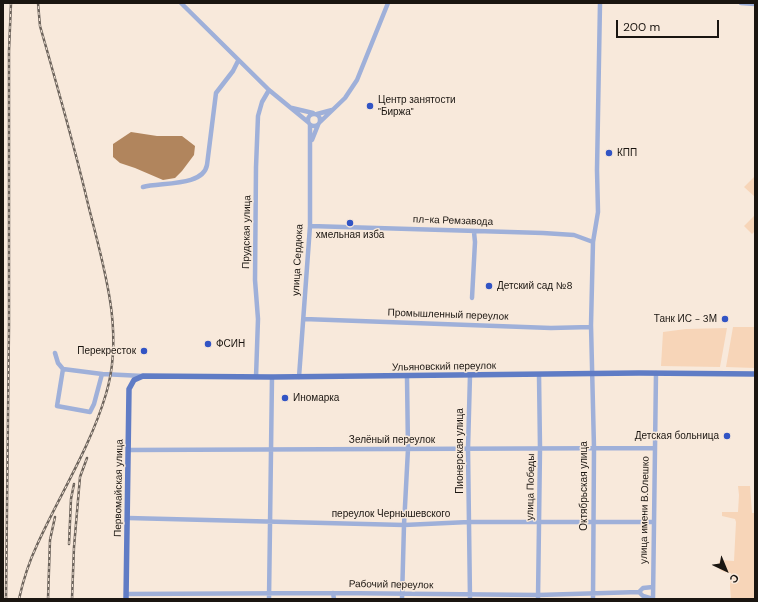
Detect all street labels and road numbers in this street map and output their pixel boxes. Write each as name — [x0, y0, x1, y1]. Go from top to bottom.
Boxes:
street label: Прудская улица — [240, 195, 254, 269]
street label: пл-ка Ремзавода — [413, 214, 493, 228]
street label: улица Сердюка — [290, 224, 306, 296]
street label: Промышленный переулок — [387, 307, 509, 323]
street label: Ульяновский переулок — [392, 360, 496, 374]
street label: Пионерская улица — [454, 408, 466, 494]
street label: Зелёный переулок — [349, 434, 435, 446]
street label: Первомайская улица — [112, 439, 126, 537]
street label: Октябрьская улица — [578, 441, 590, 531]
street label: улица Победы — [524, 453, 538, 521]
street label: улица имени В.Олешко — [638, 456, 652, 564]
street label: переулок Чернышевского — [332, 508, 450, 520]
street label: Рабочий переулок — [349, 578, 433, 592]

